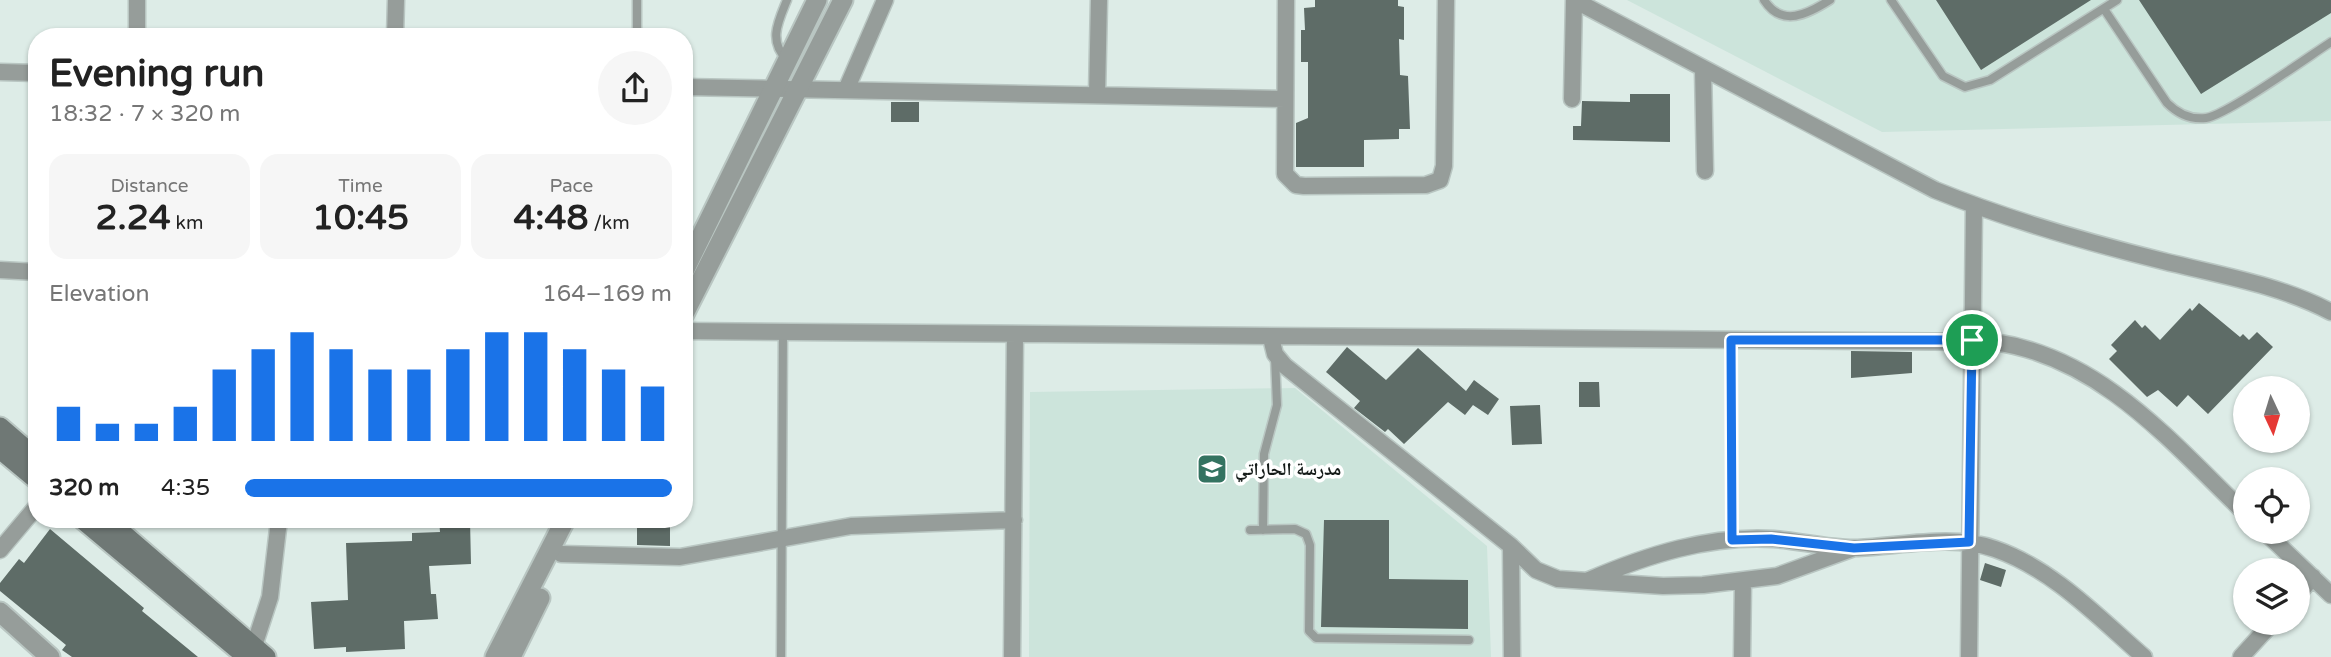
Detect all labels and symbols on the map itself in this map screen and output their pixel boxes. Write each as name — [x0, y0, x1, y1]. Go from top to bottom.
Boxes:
pin — [1942, 310, 2002, 370]
north arrow — [2233, 376, 2310, 453]
school or university icon: مدرسة الحاراتي — [1195, 452, 1229, 486]
place label: مدرسة الحاراتي — [1235, 458, 1341, 483]

